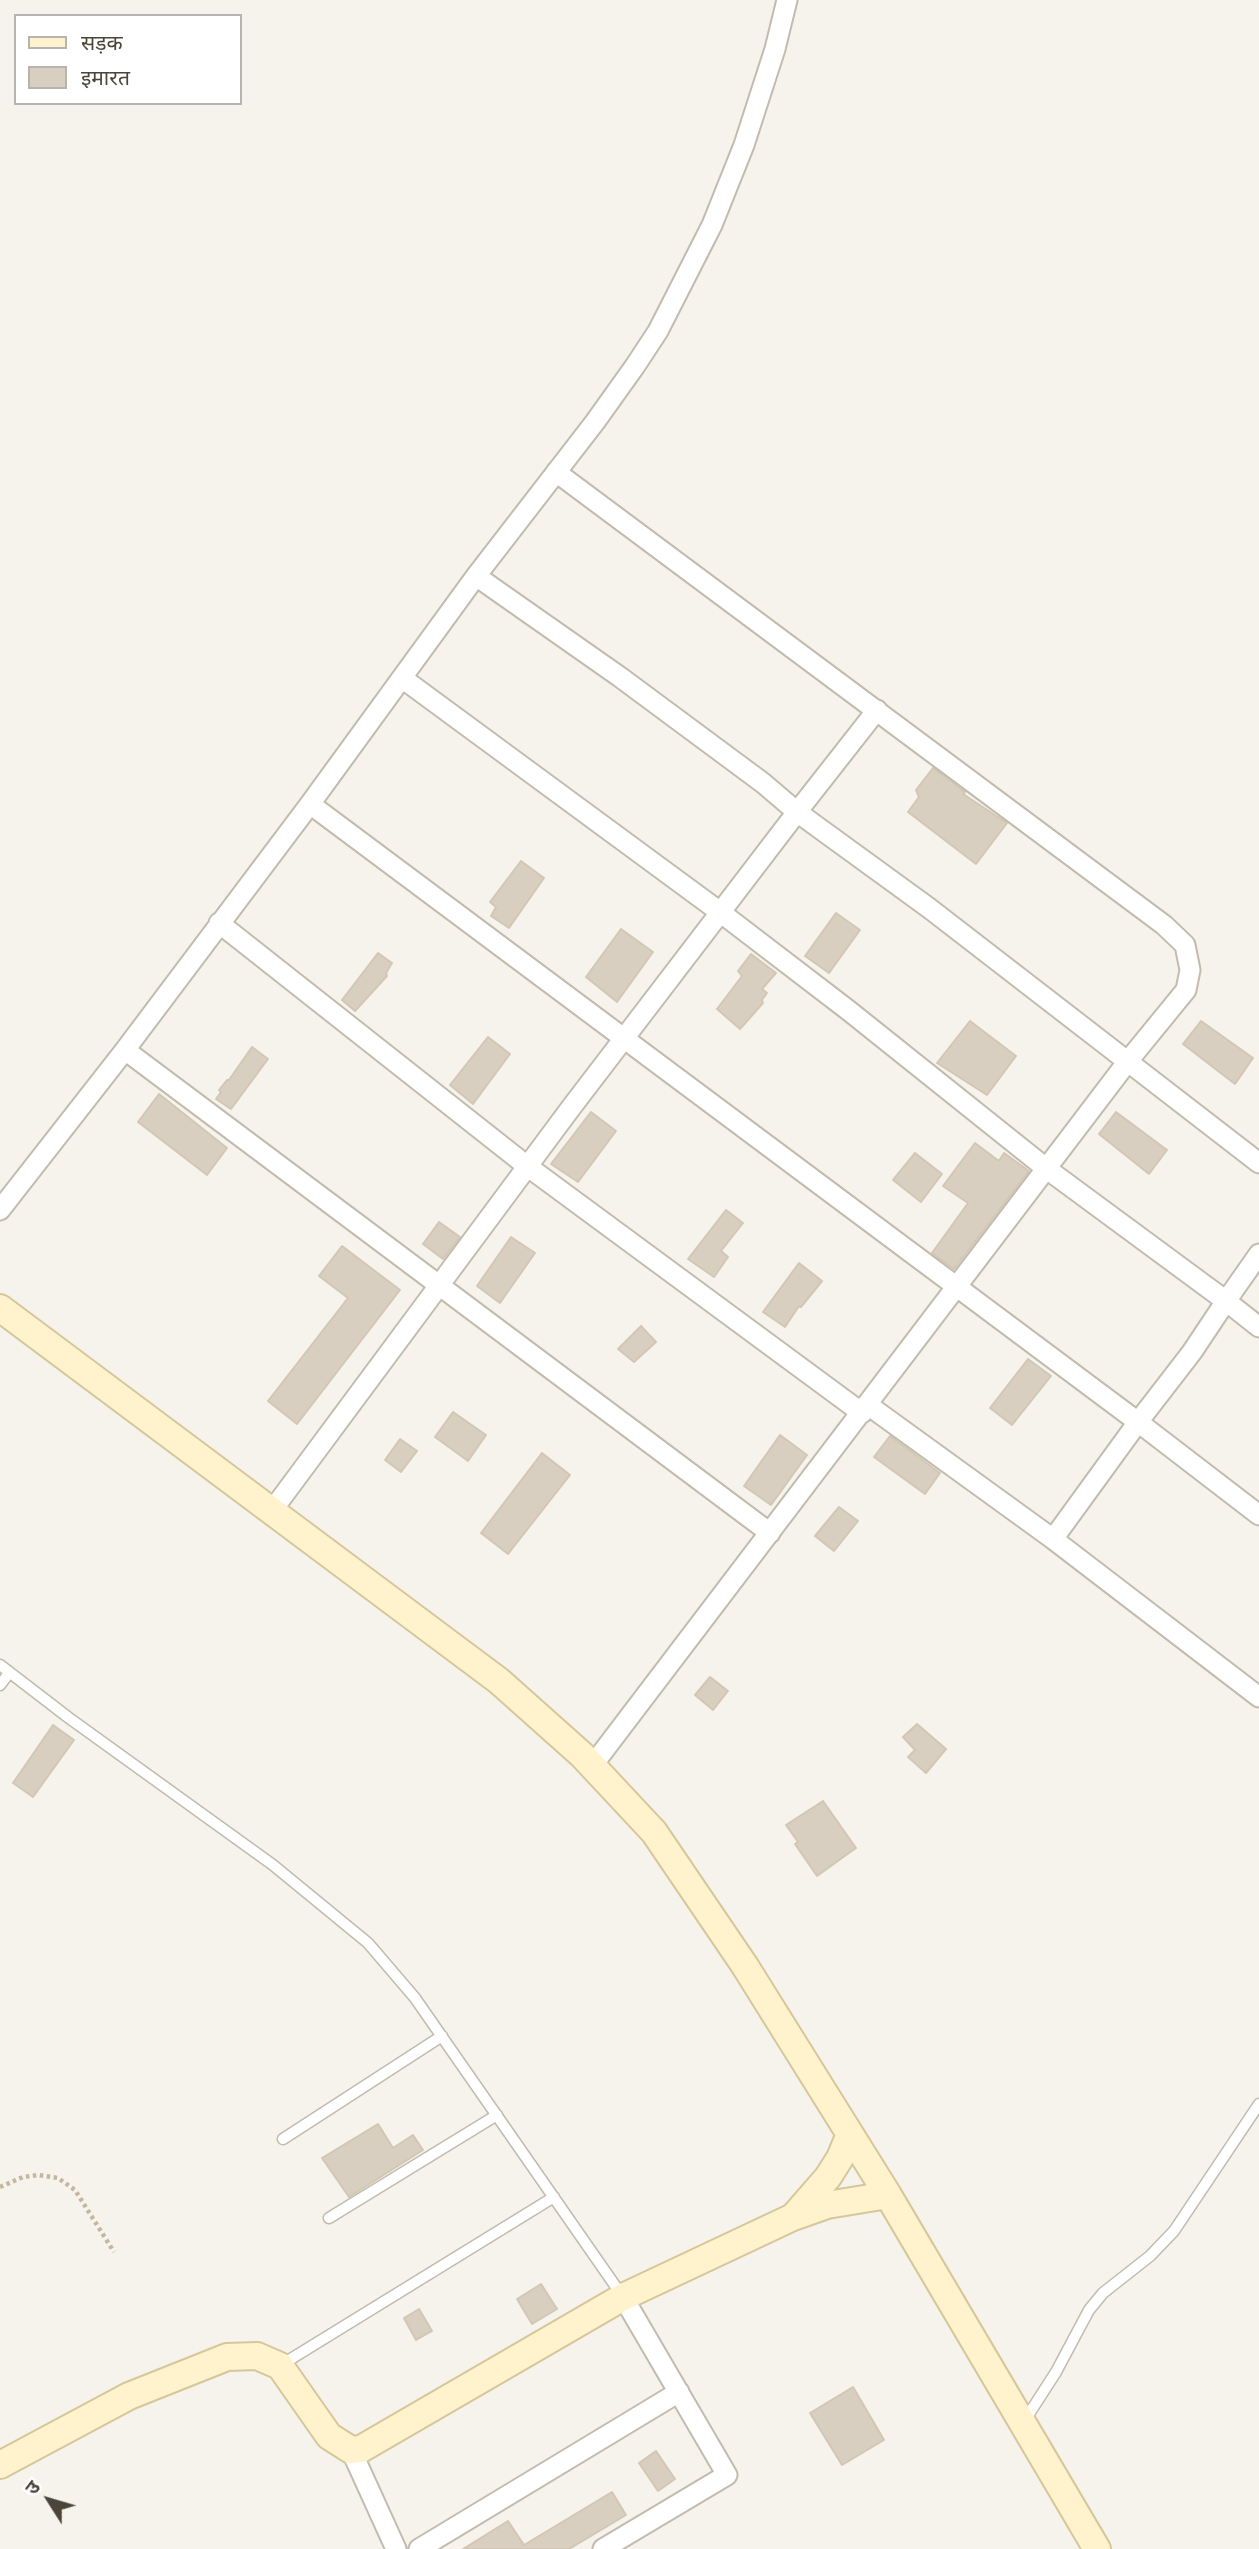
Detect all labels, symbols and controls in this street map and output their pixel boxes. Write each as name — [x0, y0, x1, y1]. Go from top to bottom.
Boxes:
legend — [14, 14, 242, 105]
text: सड़क — [81, 26, 123, 58]
text: इमारत — [81, 61, 130, 93]
north arrow — [14, 2465, 84, 2535]
text: उ — [17, 2474, 47, 2500]

